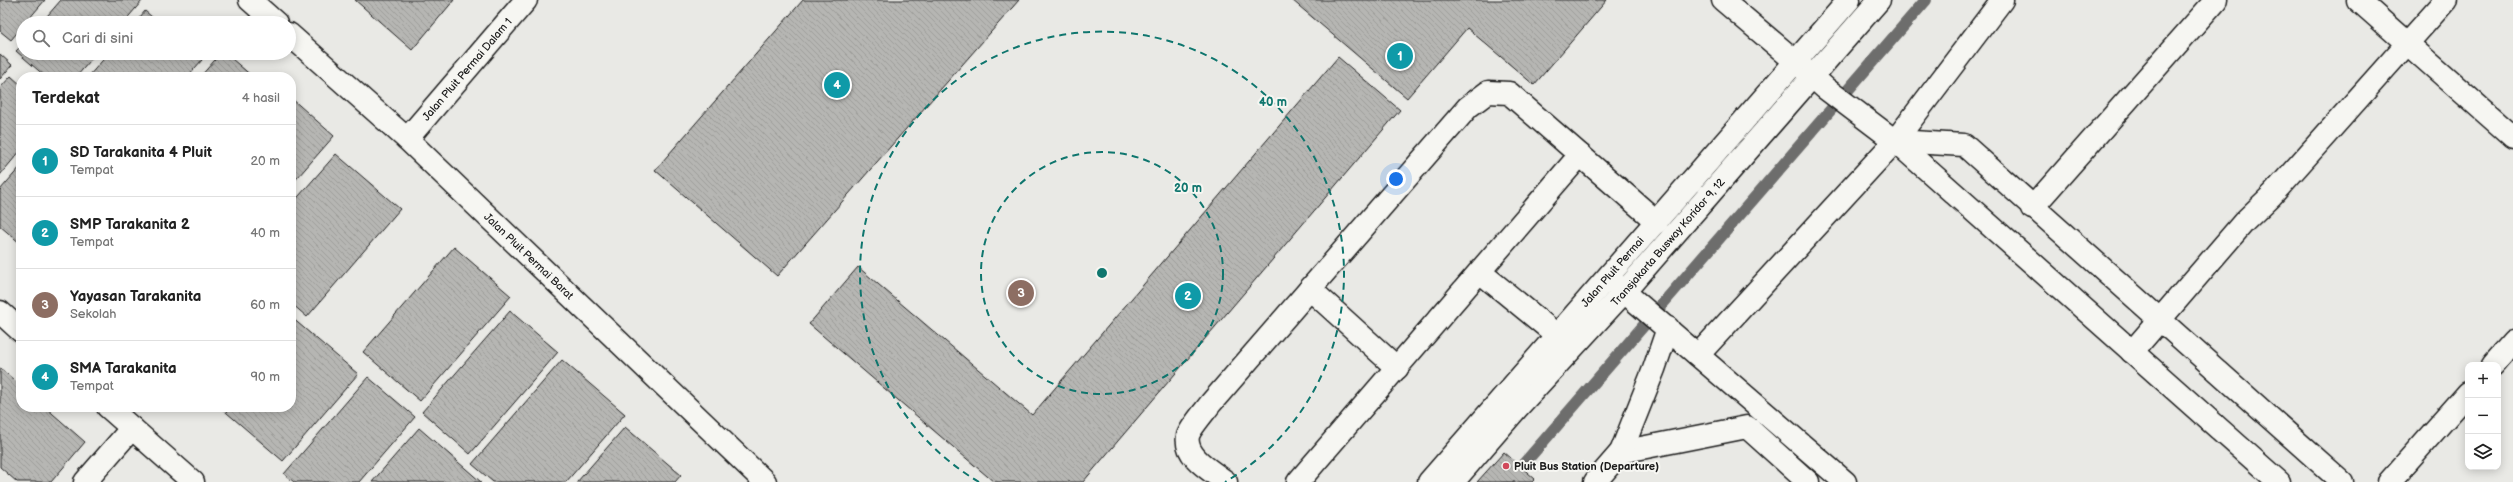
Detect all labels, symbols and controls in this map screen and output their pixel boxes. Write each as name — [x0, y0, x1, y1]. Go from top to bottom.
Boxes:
street label: Jalan Pluit Permai Dalam 1 — [419, 15, 514, 123]
search box — [16, 16, 296, 60]
icon: search — [30, 27, 52, 49]
text: Cari di sini — [62, 29, 133, 48]
pin: 1 — [1387, 41, 1413, 71]
pin: 4 — [824, 70, 850, 100]
text: Terdekat — [32, 88, 100, 108]
text: 4 hasil — [242, 90, 280, 106]
text: 40 m — [1259, 95, 1287, 110]
text: SD Tarakanita 4 Pluit — [70, 143, 212, 162]
text: 1 — [42, 153, 48, 169]
text: 20 m — [250, 153, 280, 169]
text: Tempat — [70, 162, 114, 178]
your location — [1386, 169, 1406, 189]
street label: Transjakarta Busway Koridor 9, 12 — [1608, 175, 1727, 309]
text: 20 m — [1174, 181, 1202, 196]
street label: Jalan Pluit Permai Barat — [482, 210, 577, 302]
text: SMP Tarakanita 2 — [70, 215, 190, 234]
text: 2 — [41, 225, 49, 241]
text: 40 m — [250, 225, 280, 241]
text: Tempat — [70, 234, 114, 250]
street label: Jalan Pluit Permai — [1578, 234, 1646, 309]
centre of rings — [1095, 266, 1109, 280]
pin: 3 — [1008, 278, 1034, 308]
pin: 2 — [1175, 281, 1201, 311]
text: Yayasan Tarakanita — [70, 287, 201, 306]
text: 3 — [41, 297, 49, 313]
text: 60 m — [250, 297, 280, 313]
text: Sekolah — [70, 306, 116, 322]
text: SMA Tarakanita — [70, 359, 177, 378]
map controls — [2465, 362, 2501, 470]
button: + — [2465, 362, 2501, 398]
text: 4 — [41, 369, 49, 385]
text: 90 m — [251, 369, 280, 385]
text: Tempat — [70, 378, 114, 394]
button: − — [2465, 398, 2501, 434]
button: layers — [2465, 434, 2501, 470]
place label: Pluit Bus Station (Departure) — [1514, 460, 1659, 473]
marker: Pluit Bus Station (Departure) — [1501, 461, 1511, 471]

